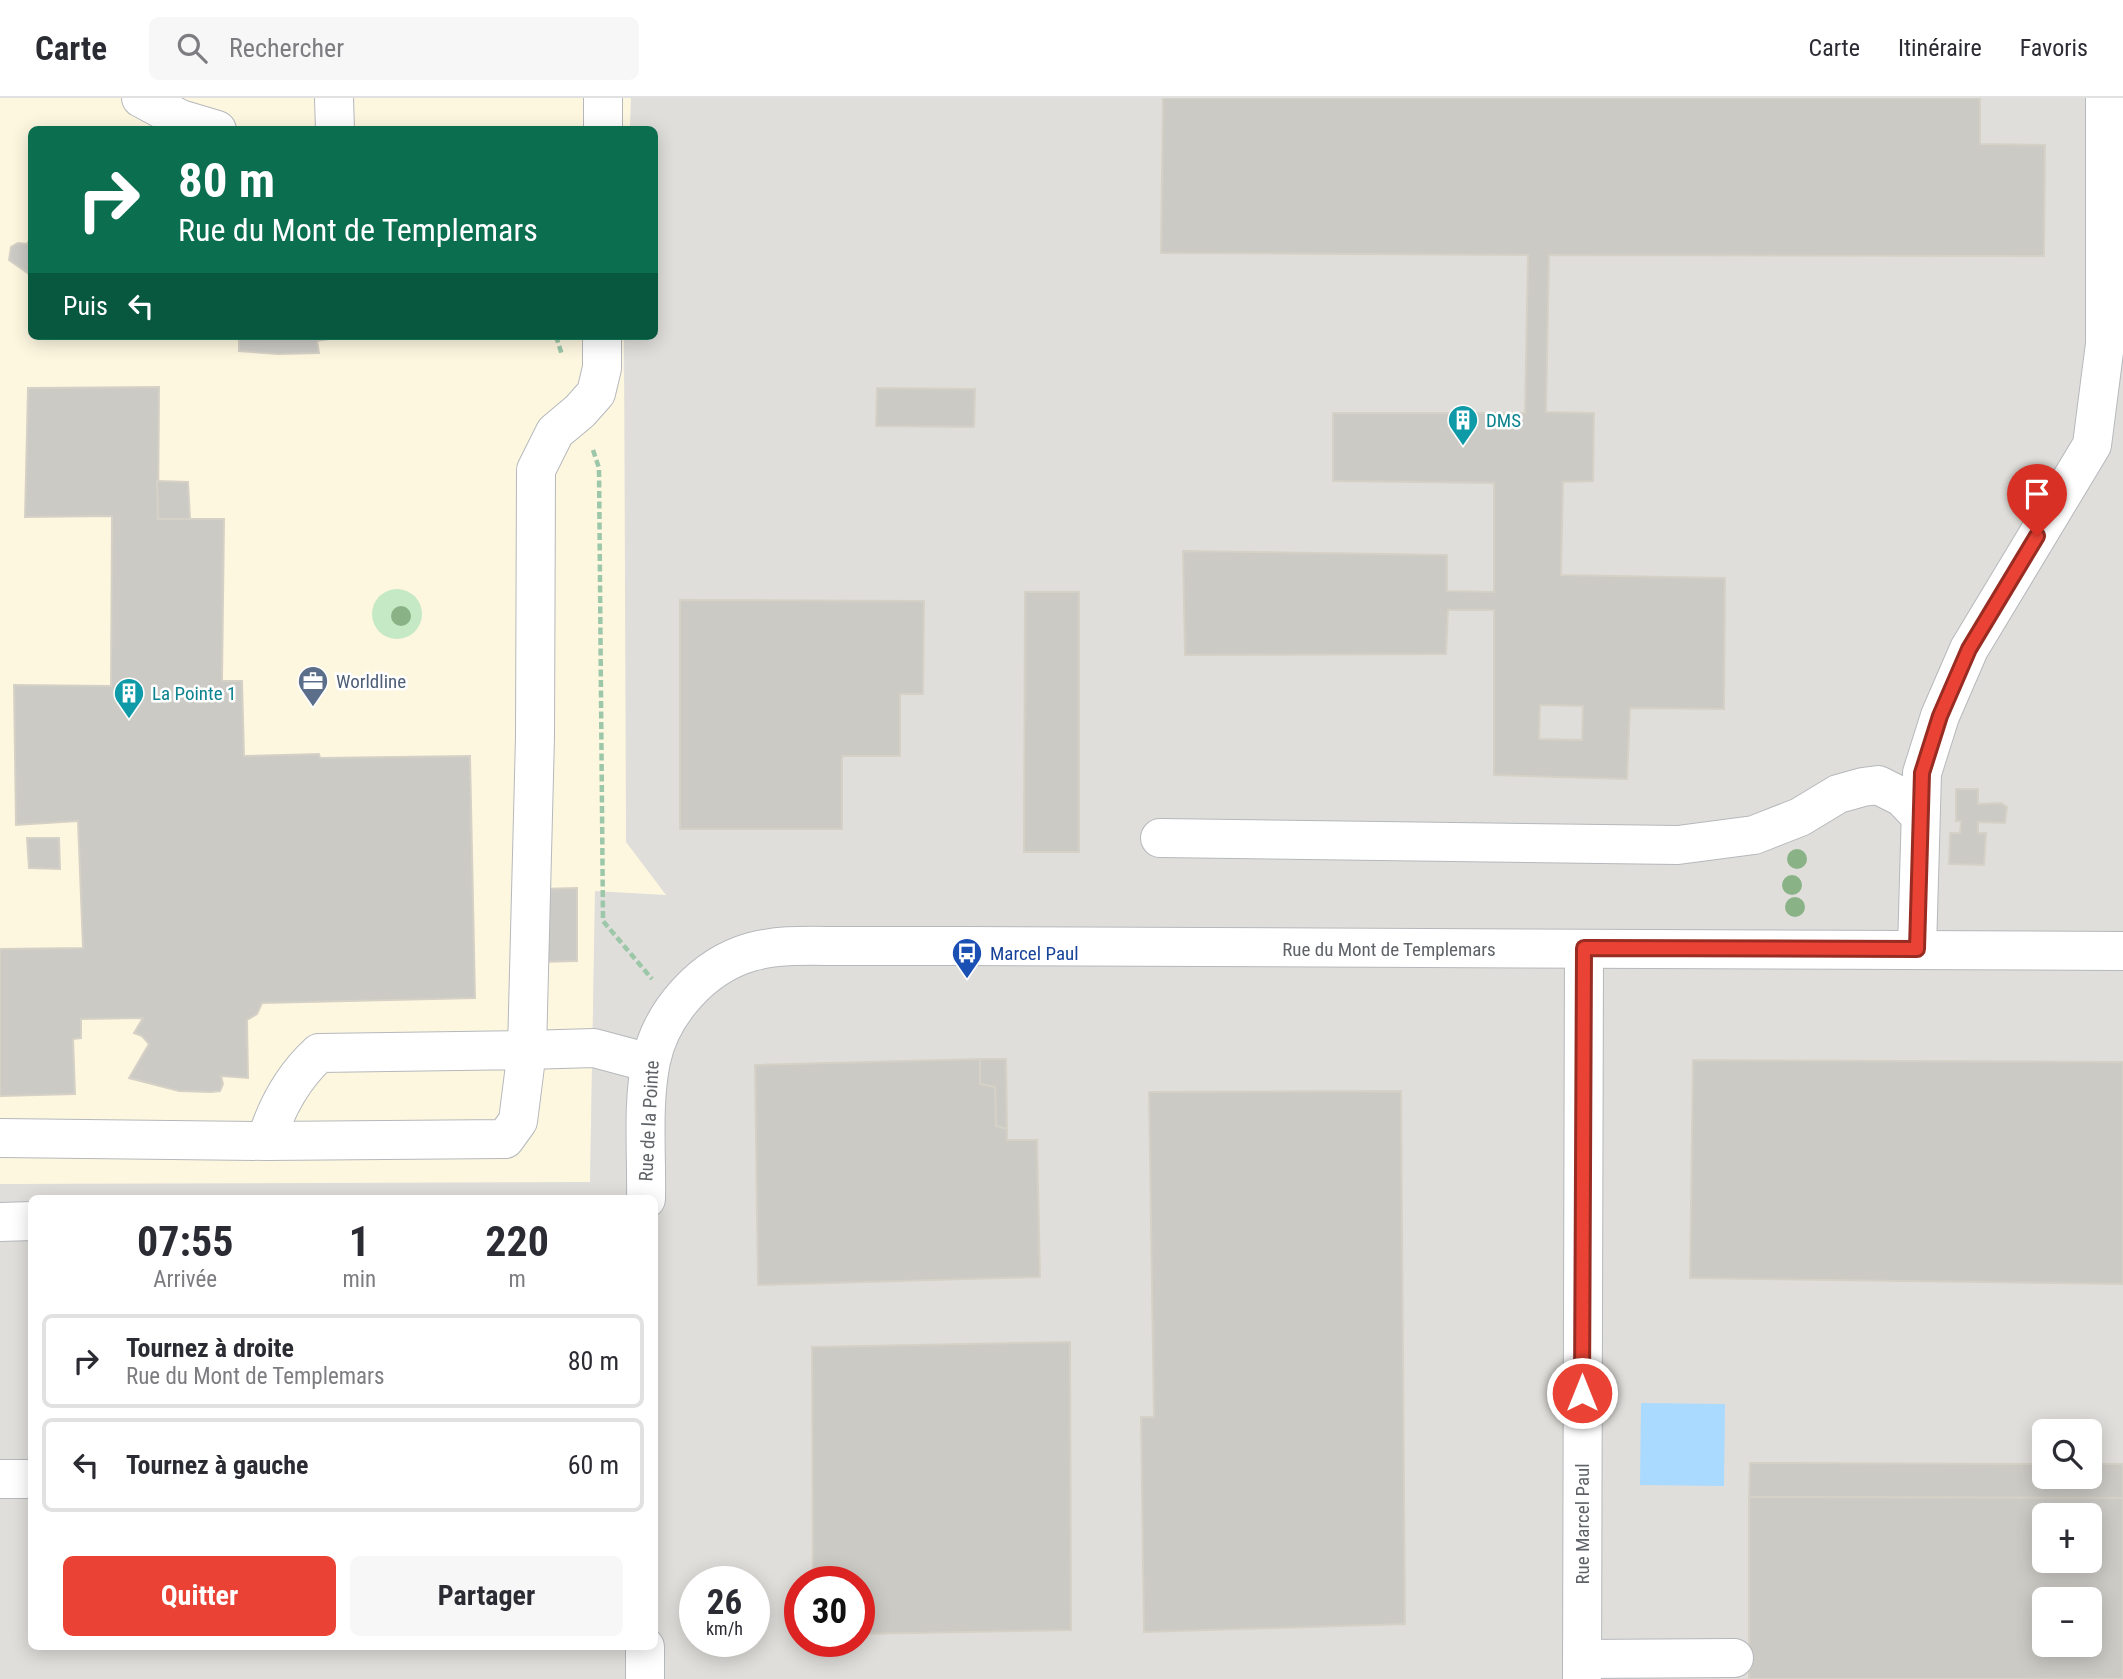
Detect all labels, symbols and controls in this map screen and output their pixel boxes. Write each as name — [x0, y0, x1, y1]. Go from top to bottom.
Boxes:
search box — [149, 17, 639, 80]
text: Carte — [35, 29, 107, 68]
icon: search — [173, 29, 211, 67]
text: Rechercher — [229, 33, 344, 63]
text: Carte — [1809, 34, 1860, 62]
text: Itinéraire — [1898, 34, 1982, 62]
text: Favoris — [2020, 34, 2088, 62]
text: 80 m — [178, 152, 275, 209]
icon: right — [63, 154, 154, 245]
text: Rue du Mont de Templemars — [178, 211, 538, 249]
icon: left — [122, 287, 160, 325]
text: Puis — [63, 291, 108, 321]
building icon: DMS — [1446, 403, 1480, 447]
place label: DMS — [1486, 409, 1521, 432]
pin — [2007, 464, 2067, 536]
icon: arrive — [2018, 475, 2056, 513]
office icon: Worldline — [296, 664, 330, 708]
place label: Worldline — [336, 670, 406, 693]
building icon: La Pointe 1 — [112, 676, 146, 720]
place label: La Pointe 1 — [152, 682, 236, 705]
bus stop icon: Marcel Paul — [950, 936, 984, 980]
street label: Rue du Mont de Templemars — [1282, 938, 1496, 961]
place label: Marcel Paul — [990, 942, 1079, 965]
street label: Rue de la Pointe — [634, 1060, 664, 1182]
text: 07:55 — [137, 1217, 233, 1266]
text: 1 — [349, 1217, 370, 1266]
text: 220 — [485, 1217, 549, 1266]
text: Arrivée — [153, 1266, 217, 1293]
text: min — [342, 1266, 376, 1293]
text: m — [508, 1266, 526, 1293]
text: Tournez à droite — [126, 1333, 294, 1363]
icon: right — [67, 1342, 105, 1380]
text: 80 m — [568, 1346, 619, 1376]
position arrow — [1545, 1356, 1619, 1430]
text: Rue du Mont de Templemars — [126, 1363, 385, 1390]
map controls — [2032, 1419, 2102, 1657]
button: search — [2032, 1419, 2102, 1489]
icon: left — [67, 1446, 105, 1484]
text: Tournez à gauche — [126, 1450, 308, 1480]
text: 60 m — [568, 1450, 619, 1480]
street label: Rue Marcel Paul — [1571, 1463, 1594, 1585]
button: + — [2032, 1503, 2102, 1573]
button: Quitter — [63, 1556, 336, 1636]
button: Partager — [350, 1556, 623, 1636]
speed limit sign: 30 — [784, 1566, 875, 1657]
text: 26 — [707, 1582, 742, 1623]
button: − — [2032, 1587, 2102, 1657]
text: km/h — [706, 1618, 743, 1639]

